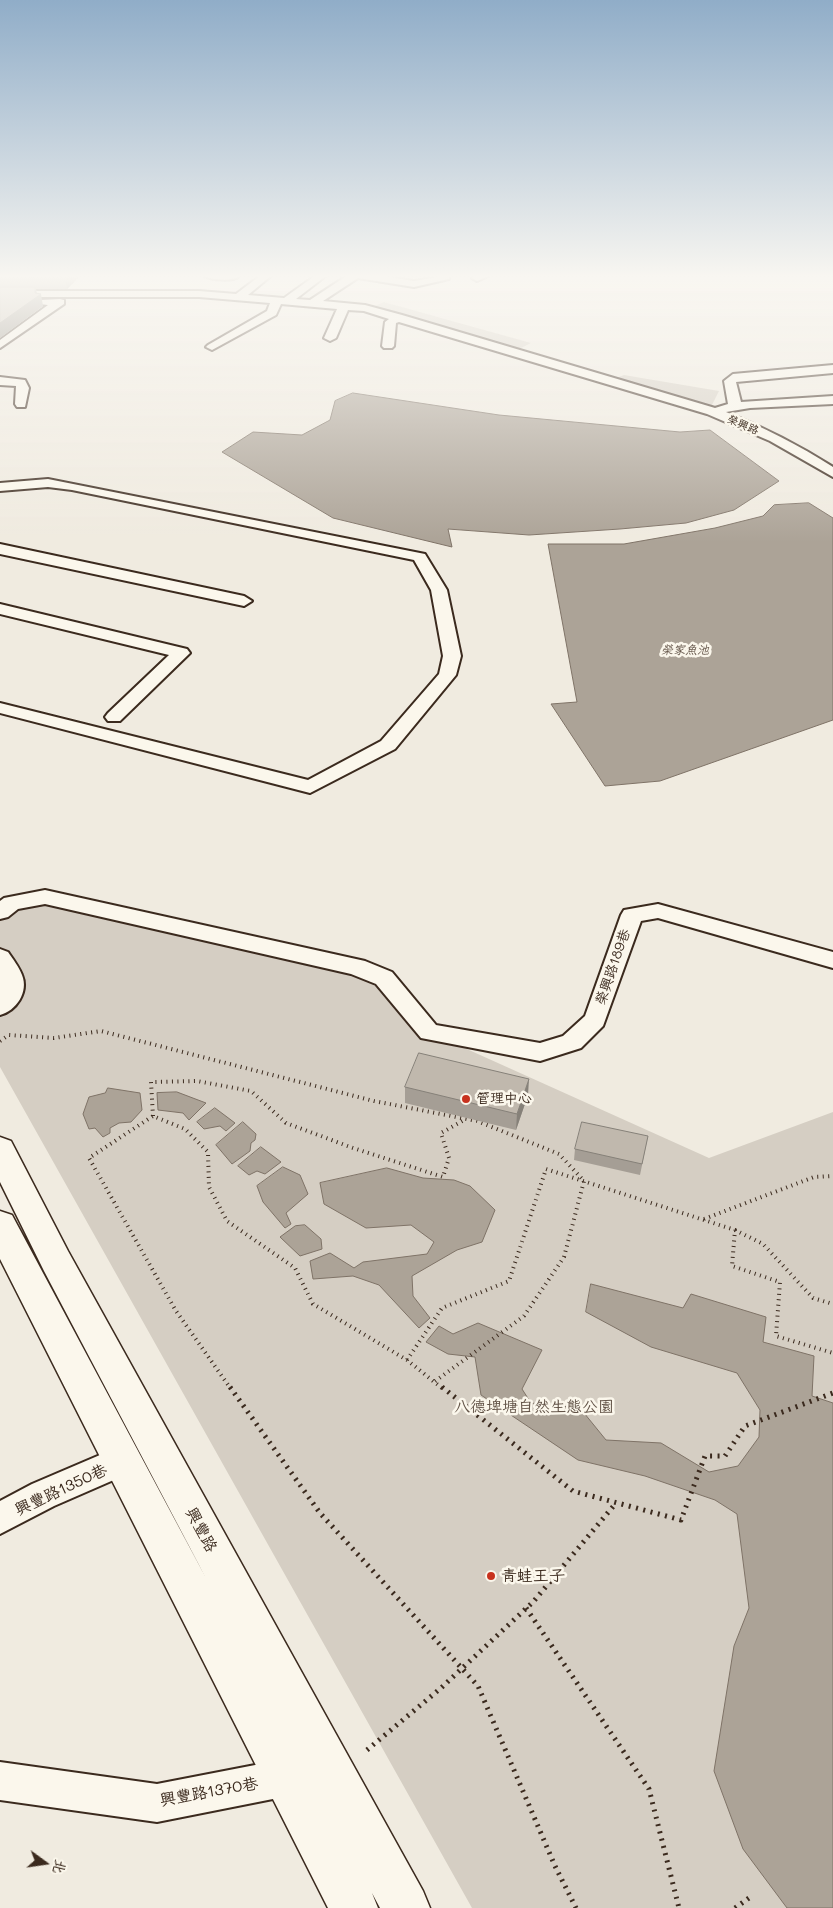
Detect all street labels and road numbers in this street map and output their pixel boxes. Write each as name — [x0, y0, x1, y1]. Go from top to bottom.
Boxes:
street label: 榮興路 — [725, 412, 761, 438]
street label: 榮興路189巷 — [592, 927, 634, 1007]
street label: 興豐路1350巷 — [12, 1460, 110, 1520]
street label: 興豐路 — [181, 1504, 221, 1556]
street label: 興豐路1370巷 — [158, 1774, 260, 1810]

